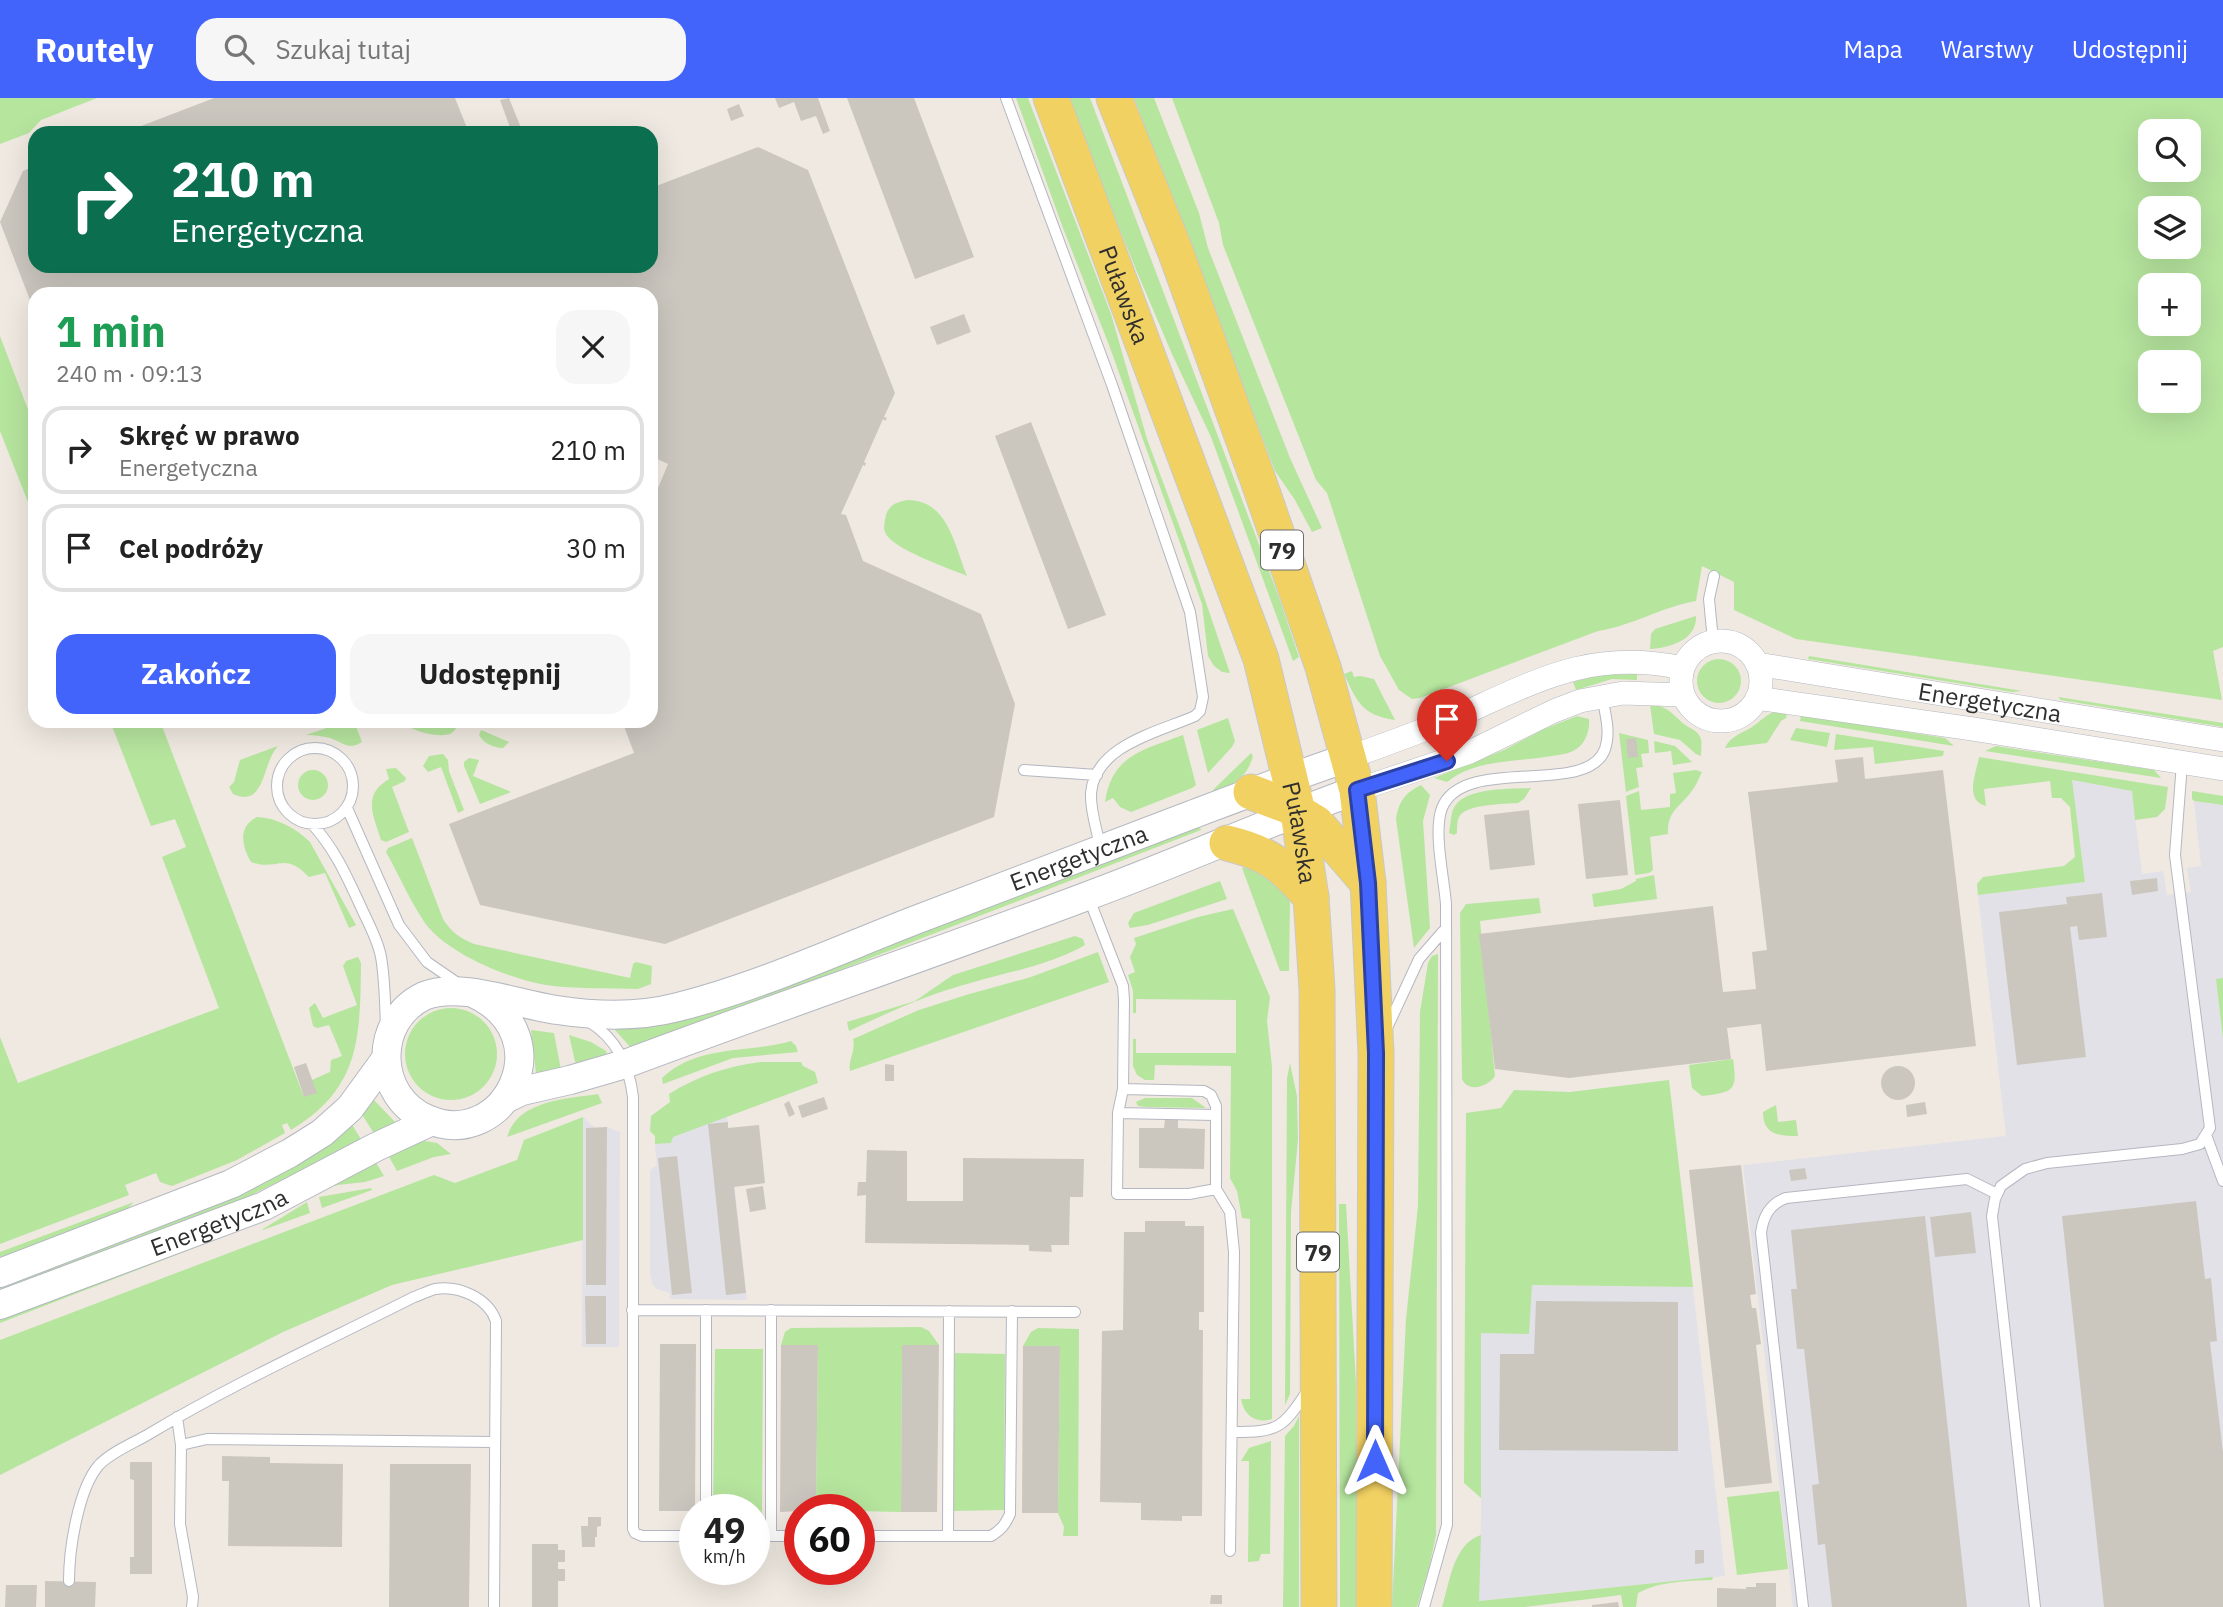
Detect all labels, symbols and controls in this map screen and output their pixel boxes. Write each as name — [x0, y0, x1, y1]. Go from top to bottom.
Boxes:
search box — [196, 18, 686, 81]
text: Routely — [35, 28, 154, 71]
icon: search — [220, 30, 258, 68]
text: Szukaj tutaj — [276, 32, 411, 66]
text: Mapa — [1844, 33, 1903, 65]
text: Warstwy — [1941, 33, 2034, 65]
text: Udostępnij — [2072, 33, 2188, 65]
map controls — [2138, 119, 2201, 413]
button: search — [2138, 119, 2201, 182]
text: 210 m — [171, 147, 315, 210]
icon: right — [56, 154, 147, 245]
button: layers — [2138, 196, 2201, 259]
text: Energetyczna — [171, 209, 364, 251]
street label: Puławska — [1092, 241, 1158, 349]
button: + — [2138, 273, 2201, 336]
text: 1 min — [56, 304, 166, 359]
button: close — [556, 310, 630, 384]
button: − — [2138, 350, 2201, 413]
text: 240 m · 09:13 — [56, 358, 203, 388]
text: Skręć w prawo — [119, 418, 300, 452]
icon: right — [60, 431, 98, 469]
text: 210 m — [550, 433, 626, 467]
text: Energetyczna — [119, 452, 258, 482]
icon: arrive — [60, 529, 98, 567]
road number: 79 — [1261, 530, 1303, 570]
text: Cel podróży — [119, 531, 263, 565]
text: 30 m — [566, 531, 626, 565]
button: Zakończ — [56, 634, 336, 714]
button: Udostępnij — [350, 634, 630, 714]
street label: Energetyczna — [1916, 675, 2064, 729]
pin — [1417, 689, 1477, 761]
icon: arrive — [1428, 700, 1466, 738]
street label: Puławska — [1275, 778, 1325, 886]
street label: Energetyczna — [1005, 817, 1152, 898]
street label: Energetyczna — [146, 1180, 293, 1263]
road number: 79 — [1297, 1232, 1339, 1272]
position arrow — [1338, 1424, 1412, 1498]
speed limit sign: 60 — [784, 1494, 875, 1585]
text: 49 — [703, 1507, 746, 1553]
text: km/h — [703, 1545, 746, 1568]

